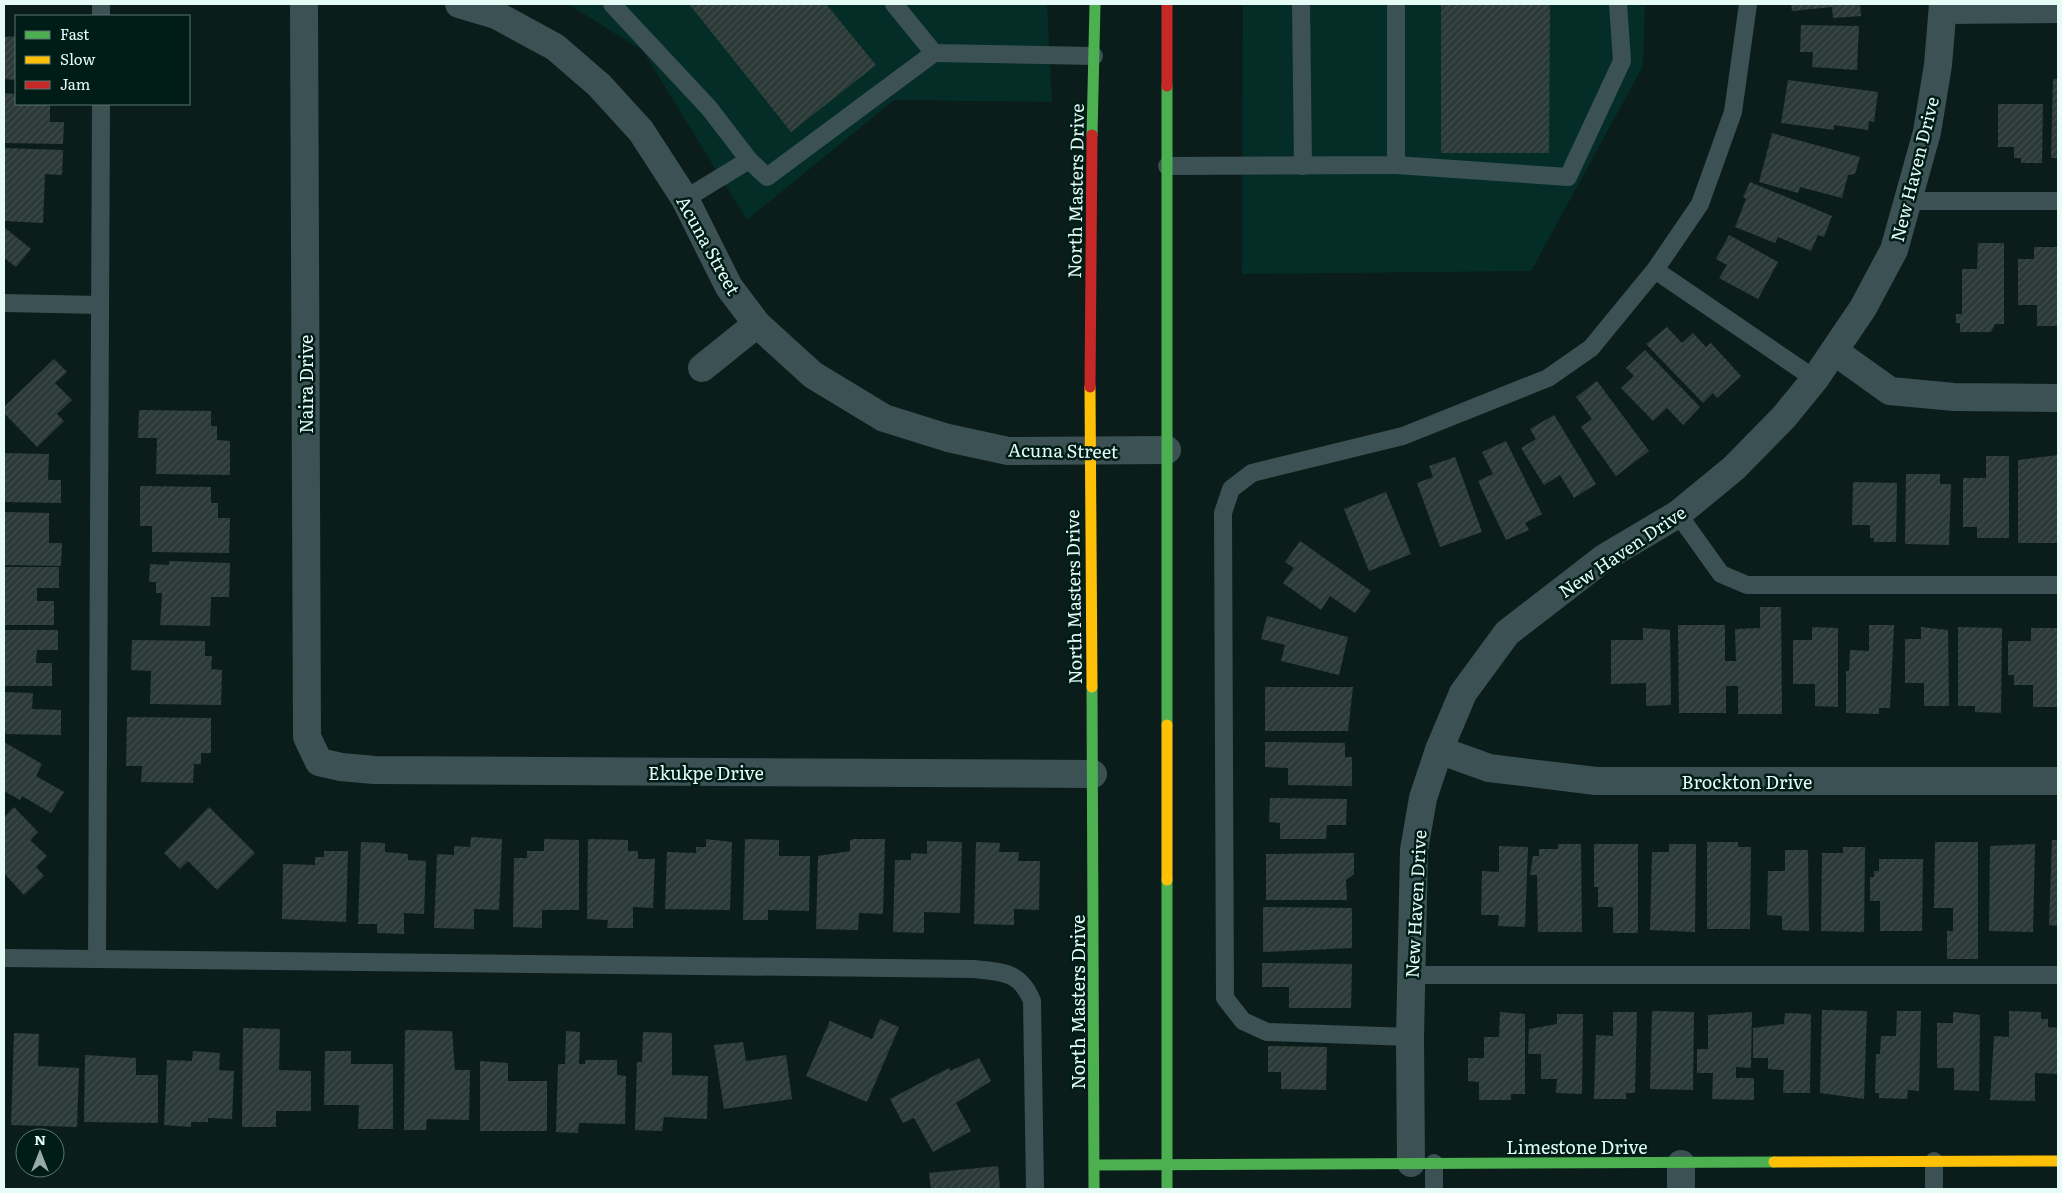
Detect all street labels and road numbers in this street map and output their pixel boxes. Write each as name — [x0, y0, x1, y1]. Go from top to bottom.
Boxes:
street label: New Haven Drive — [1883, 94, 1945, 244]
street label: North Masters Drive — [1060, 103, 1090, 279]
street label: Acuna Street — [670, 190, 748, 300]
street label: Naira Drive — [292, 335, 319, 433]
street label: Acuna Street — [1008, 436, 1119, 464]
street label: New Haven Drive — [1553, 498, 1691, 604]
street label: North Masters Drive — [1058, 509, 1088, 685]
street label: Ekukpe Drive — [648, 759, 764, 786]
street label: Brockton Drive — [1682, 768, 1812, 795]
street label: New Haven Drive — [1398, 829, 1432, 979]
street label: North Masters Drive — [1064, 915, 1091, 1089]
street label: Limestone Drive — [1506, 1133, 1648, 1160]

